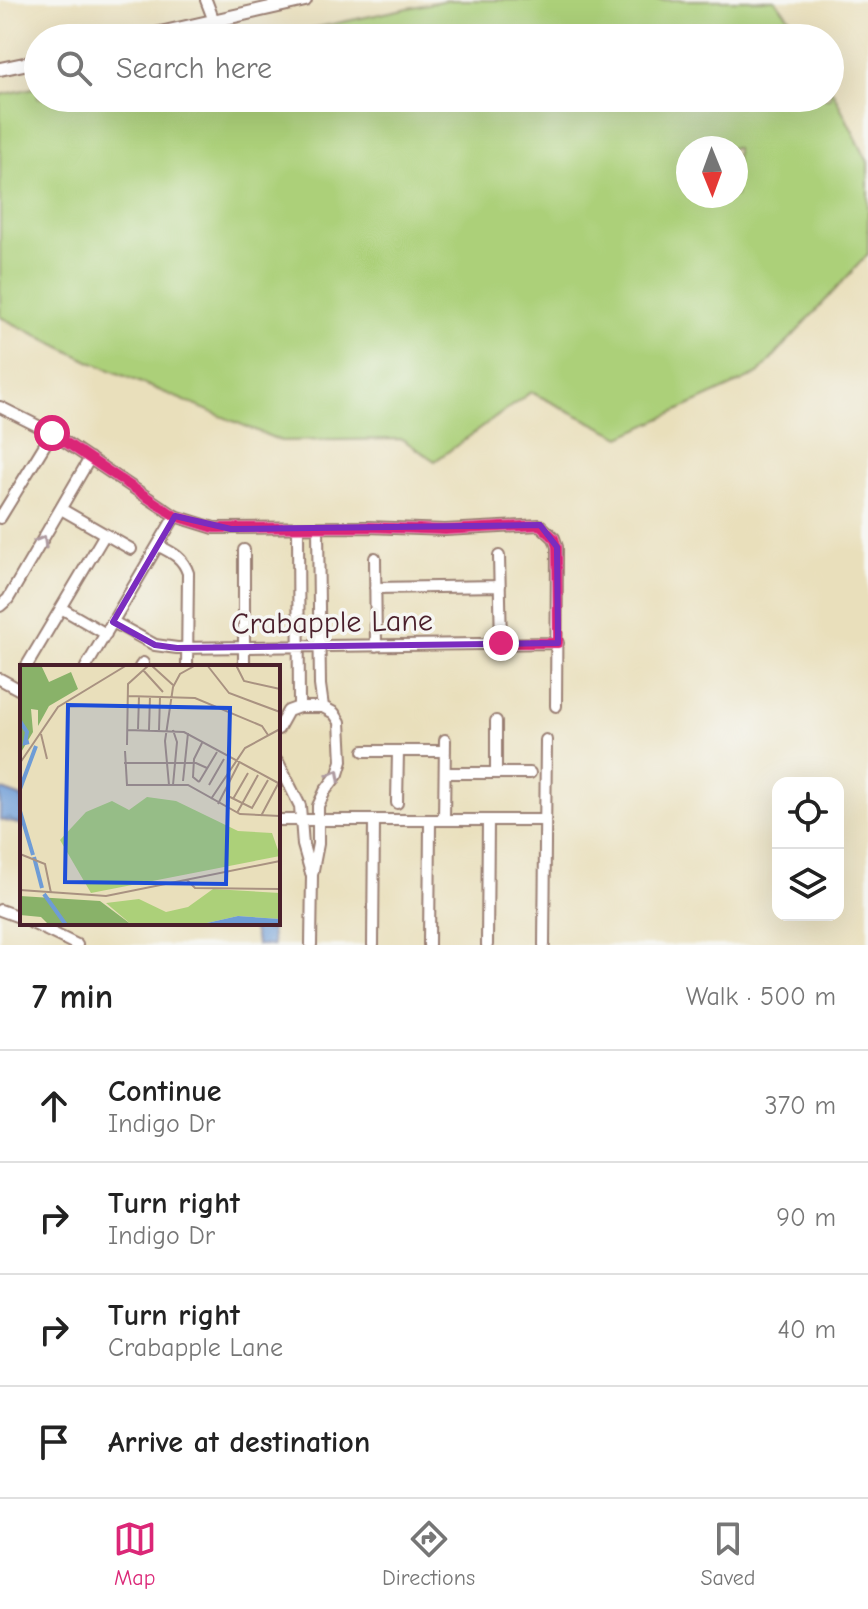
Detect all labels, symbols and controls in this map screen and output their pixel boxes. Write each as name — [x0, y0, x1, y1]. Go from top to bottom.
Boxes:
search box — [24, 24, 844, 112]
icon: search — [52, 46, 96, 90]
text: Search here — [116, 51, 272, 86]
north arrow — [676, 136, 748, 208]
route start — [34, 415, 70, 451]
one-way arrow — [32, 535, 48, 550]
street label: Crabapple Lane — [231, 603, 433, 642]
route end — [483, 625, 519, 661]
inset map — [20, 665, 280, 925]
one-way arrow — [325, 769, 340, 783]
map controls — [772, 777, 844, 921]
button: locate — [772, 777, 844, 849]
button: layers — [772, 849, 844, 921]
text: 7 min — [32, 977, 113, 1017]
text: Walk · 500 m — [686, 982, 836, 1012]
text: Continue — [108, 1074, 222, 1109]
icon: ahead — [32, 1084, 76, 1128]
text: 370 m — [765, 1091, 836, 1121]
text: Indigo Dr — [108, 1109, 215, 1139]
text: Turn right — [108, 1186, 240, 1221]
icon: right — [32, 1196, 76, 1240]
text: 90 m — [776, 1203, 836, 1233]
text: Indigo Dr — [108, 1221, 215, 1251]
text: Turn right — [108, 1298, 240, 1333]
icon: right — [32, 1308, 76, 1352]
text: 40 m — [777, 1315, 836, 1345]
text: Crabapple Lane — [108, 1333, 283, 1363]
icon: arrive — [32, 1420, 76, 1464]
text: Arrive at destination — [108, 1425, 370, 1460]
tab: Map — [113, 1517, 157, 1591]
tab: Directions — [382, 1517, 475, 1591]
tab: Saved — [700, 1517, 755, 1591]

